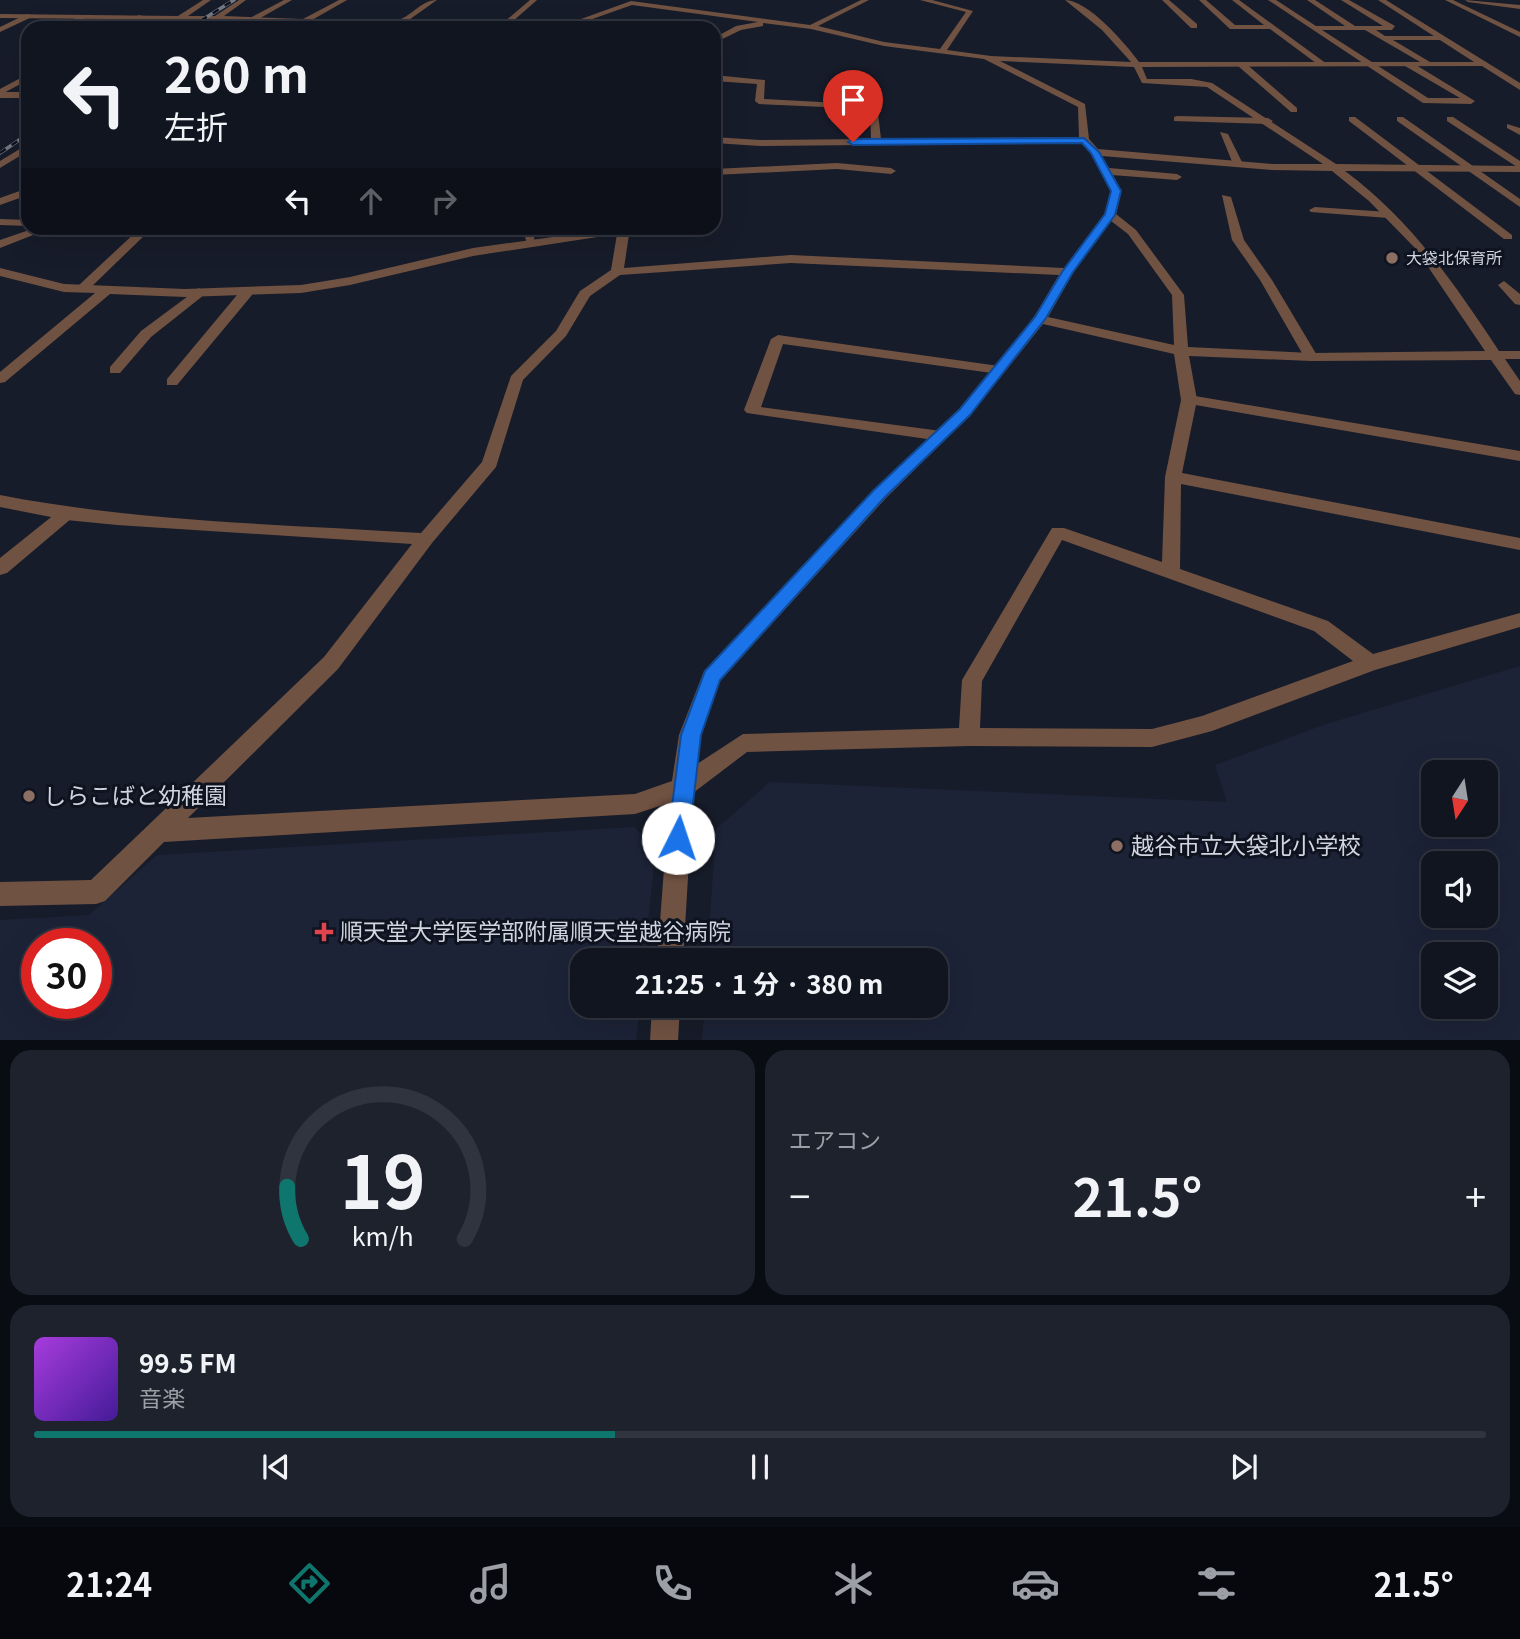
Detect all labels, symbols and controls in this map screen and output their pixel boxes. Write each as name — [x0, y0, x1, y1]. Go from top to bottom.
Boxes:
text: 260 m — [164, 36, 309, 107]
icon: left — [49, 49, 140, 140]
pin — [823, 70, 883, 142]
icon: arrive — [834, 81, 872, 119]
text: 左折 — [164, 102, 228, 148]
icon: left — [279, 182, 317, 220]
icon: ahead — [352, 182, 390, 220]
icon: right — [425, 182, 463, 220]
place label: 大袋北保育所 — [1406, 245, 1502, 269]
marker: 大袋北保育所 — [1384, 250, 1400, 266]
north arrow — [1421, 760, 1498, 836]
map controls — [1421, 760, 1498, 1019]
place label: しらこばと幼稚園 — [43, 777, 227, 811]
marker: しらこばと幼稚園 — [21, 788, 37, 804]
position arrow — [641, 801, 715, 875]
place label: 越谷市立大袋北小学校 — [1131, 827, 1361, 861]
marker: 越谷市立大袋北小学校 — [1109, 838, 1125, 854]
button: sound — [1421, 851, 1498, 928]
place label: 順天堂大学医学部附属順天堂越谷病院 — [340, 913, 731, 947]
marker: 順天堂大学医学部附属順天堂越谷病院 — [314, 922, 334, 942]
speed limit sign: 30 — [21, 928, 112, 1019]
button: layers — [1421, 942, 1498, 1019]
text: 21:25 · 1 分 · 380 m — [635, 964, 883, 1001]
text: エアコン — [789, 1122, 881, 1156]
text: 19 — [340, 1125, 425, 1230]
text: 21.5° — [1073, 1157, 1202, 1232]
text: − — [789, 1167, 810, 1222]
text: + — [1465, 1167, 1486, 1222]
text: km/h — [352, 1216, 413, 1252]
text: 99.5 FM — [139, 1343, 237, 1380]
text: 音楽 — [139, 1380, 185, 1414]
icon: previous — [257, 1448, 295, 1486]
icon: pause — [741, 1448, 779, 1486]
icon: next — [1225, 1448, 1263, 1486]
icon: directions — [285, 1559, 334, 1608]
icon: music — [466, 1559, 515, 1608]
icon: phone — [648, 1559, 697, 1608]
icon: climate — [829, 1559, 878, 1608]
icon: car — [1011, 1559, 1060, 1608]
icon: filters — [1192, 1559, 1241, 1608]
text: 21:24 — [66, 1560, 152, 1606]
text: 21.5° — [1374, 1560, 1454, 1606]

